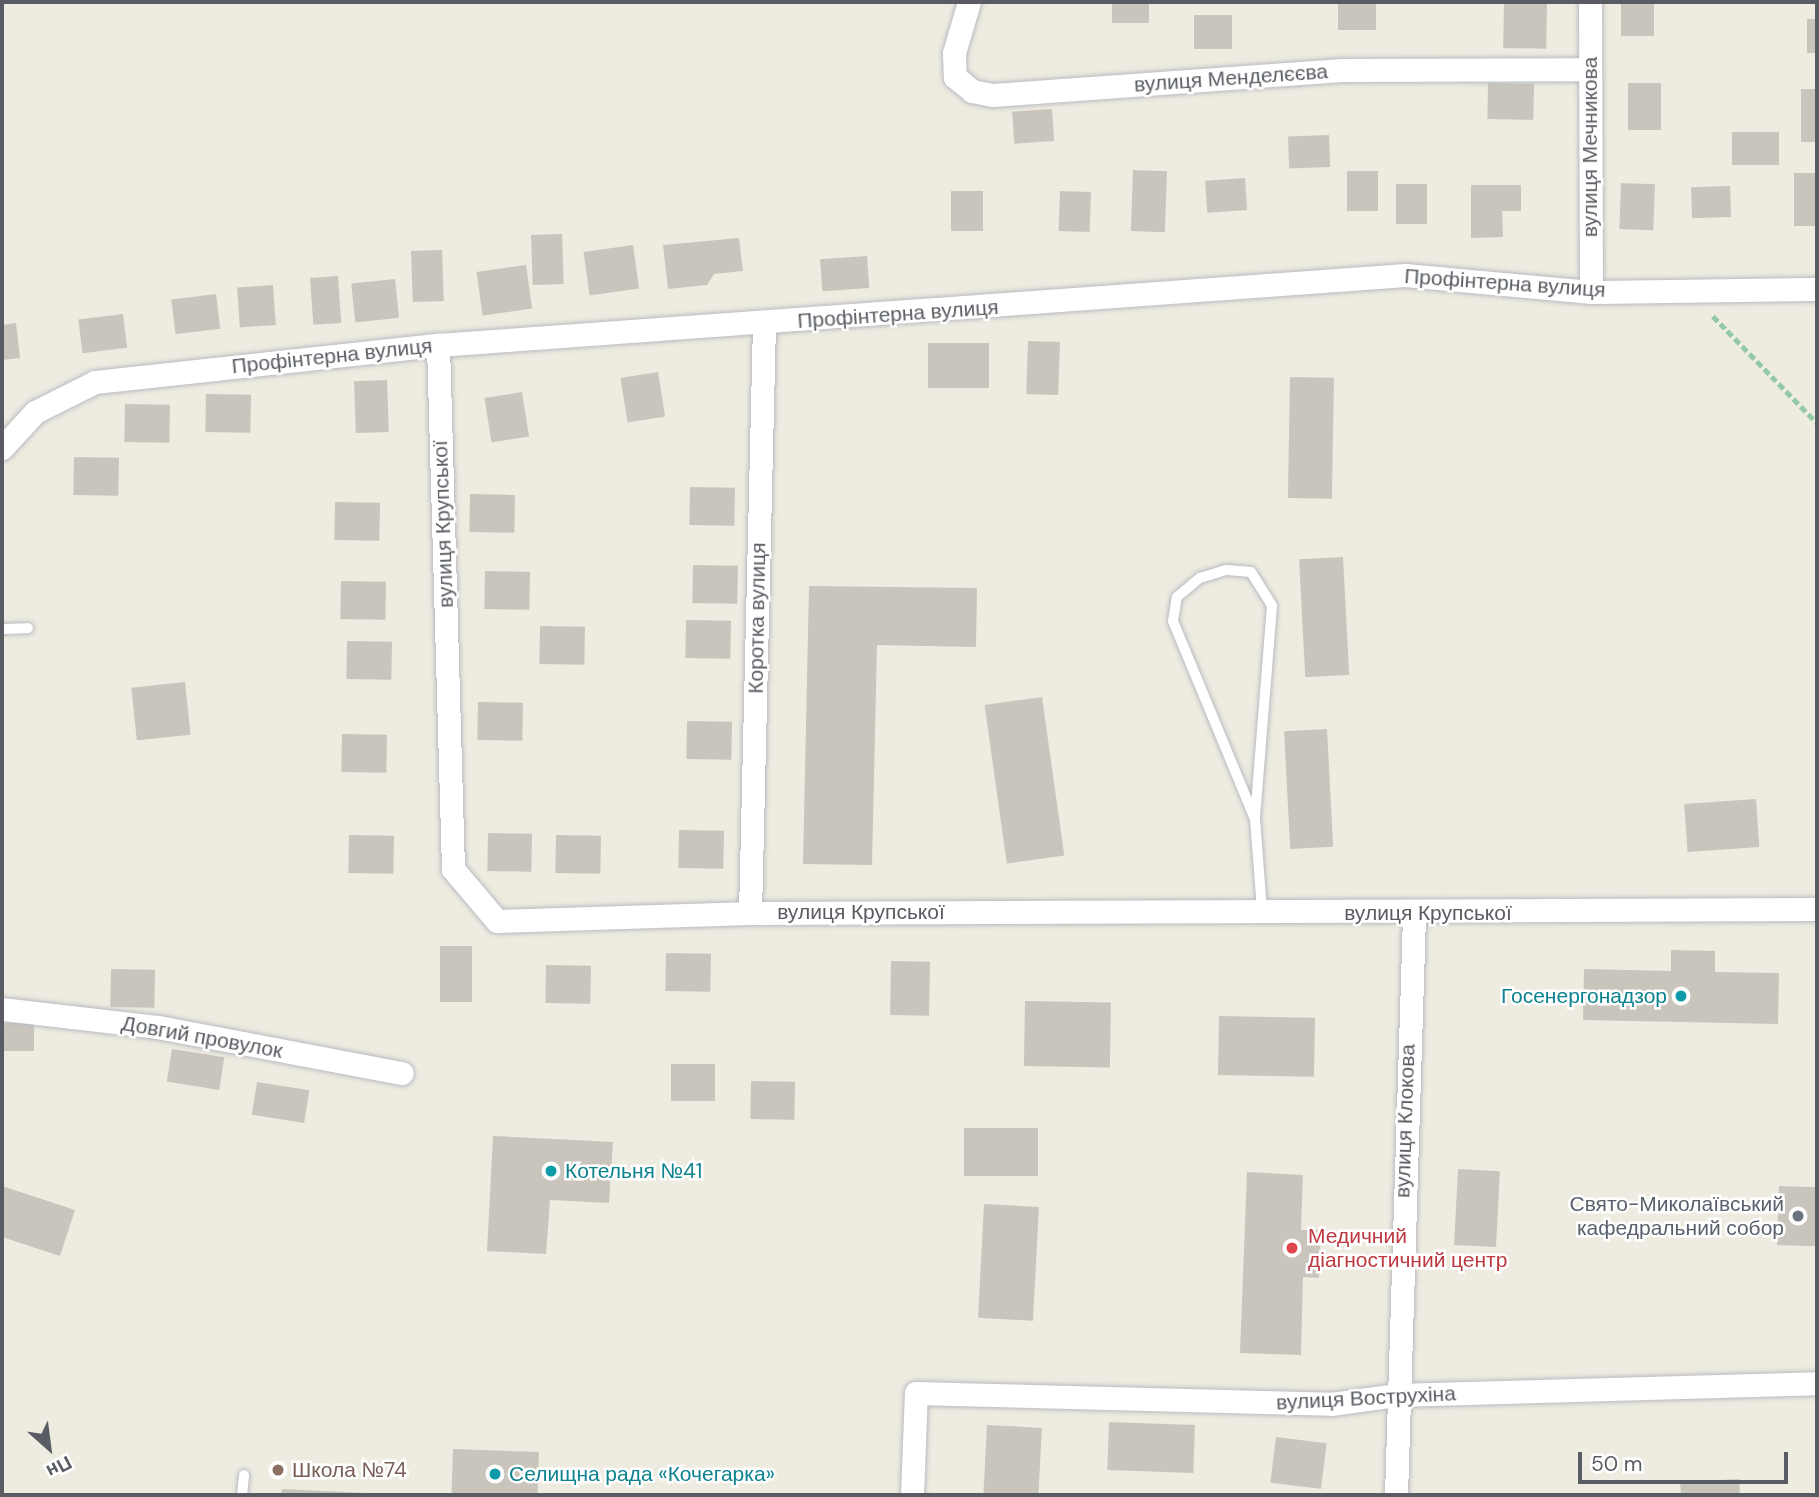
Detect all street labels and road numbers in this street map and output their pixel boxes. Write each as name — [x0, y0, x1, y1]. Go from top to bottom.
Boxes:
street label: вулиця Мечникова — [1577, 57, 1603, 237]
street label: вулиця Менделєєва — [1133, 59, 1329, 97]
street label: Профінтерна вулиця — [1404, 263, 1606, 303]
street label: Профінтерна вулиця — [797, 294, 999, 334]
street label: Профінтерна вулиця — [230, 333, 434, 379]
street label: вулиця Крупської — [427, 440, 459, 608]
street label: Коротка вулиця — [743, 542, 771, 694]
street label: вулиця Крупської — [777, 899, 945, 925]
street label: вулиця Крупської — [1344, 900, 1512, 926]
street label: Довгий провулок — [120, 1010, 284, 1064]
street label: вулиця Клокова — [1390, 1044, 1420, 1198]
street label: вулиця Вострухіна — [1276, 1381, 1456, 1415]

